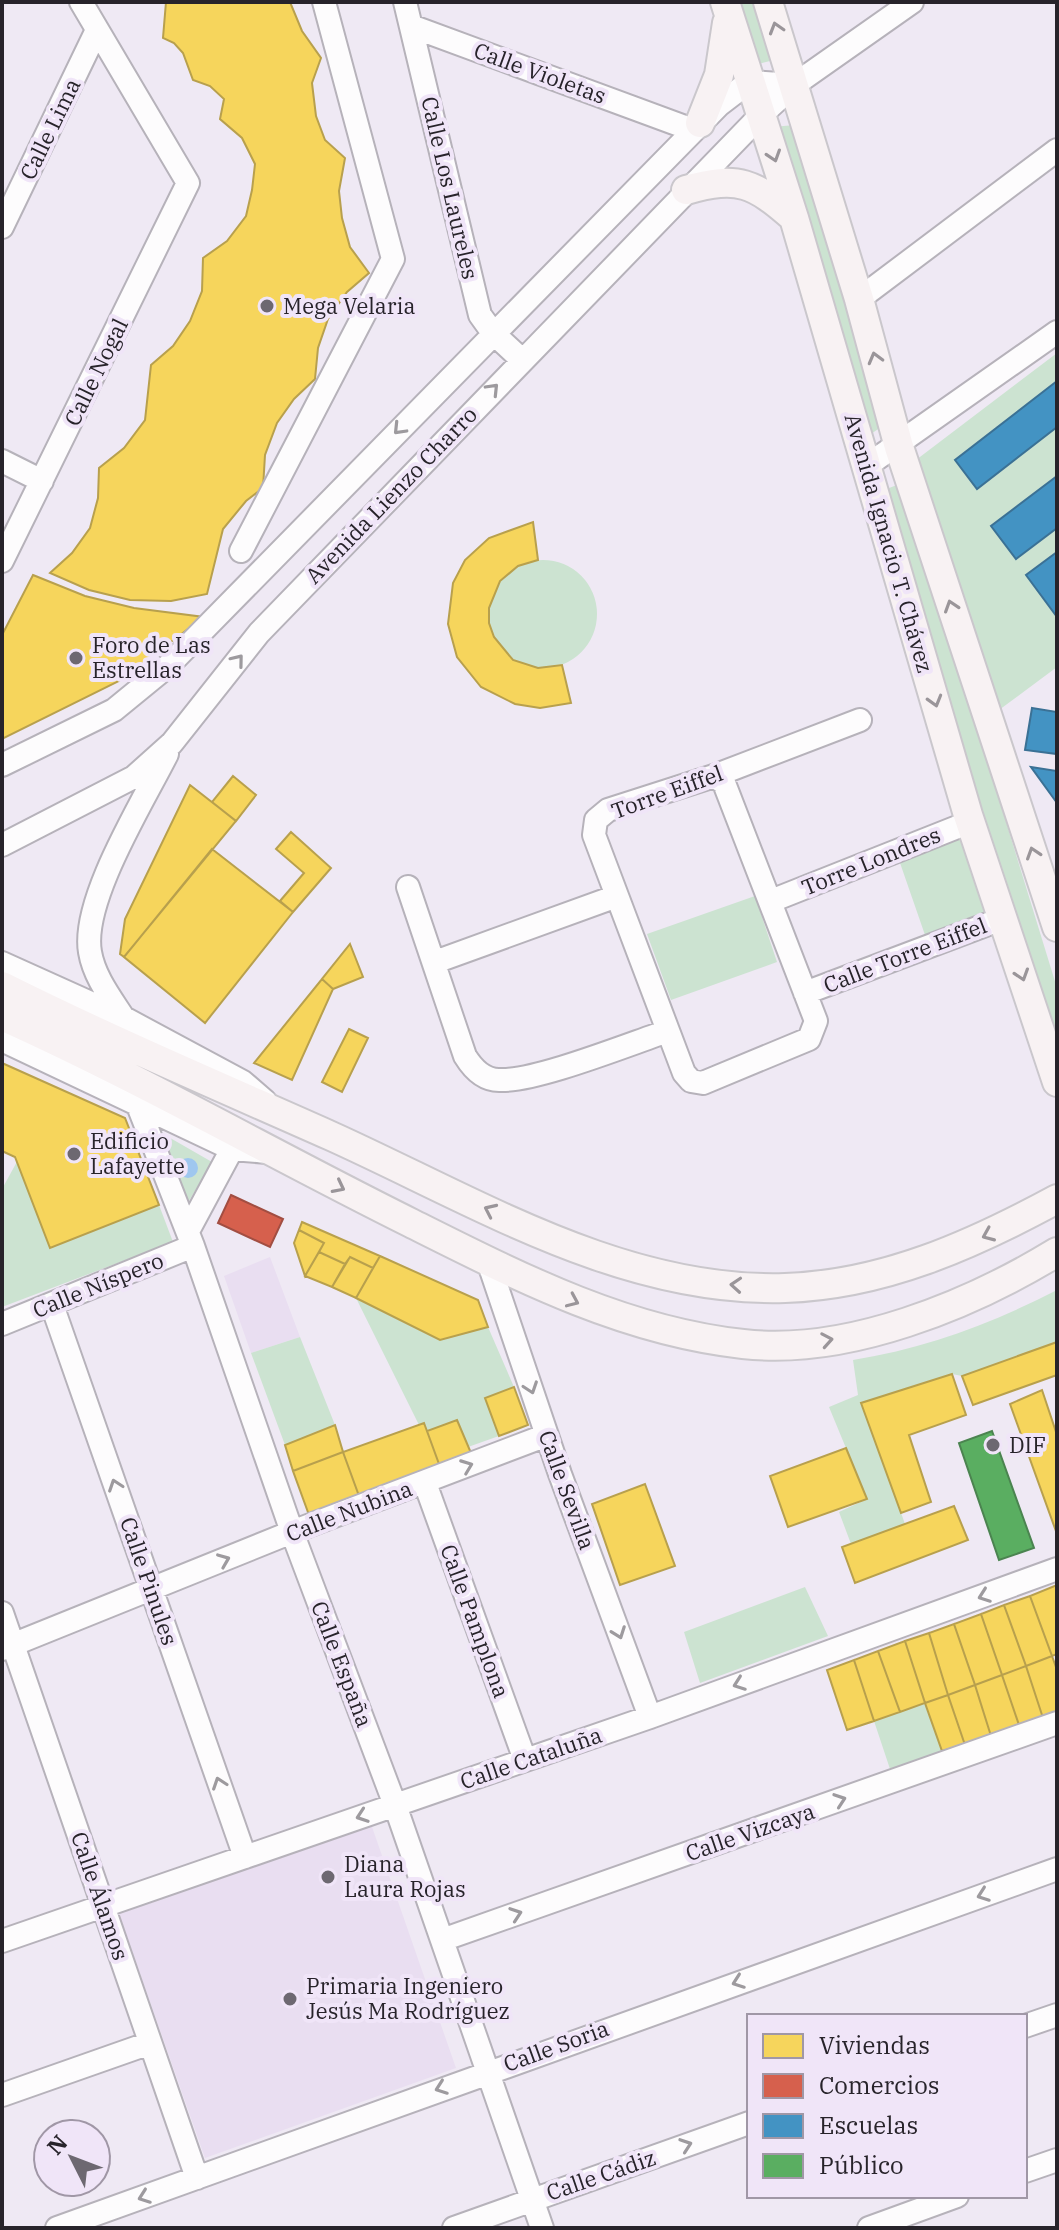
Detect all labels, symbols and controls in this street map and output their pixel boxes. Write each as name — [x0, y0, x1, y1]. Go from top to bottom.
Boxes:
one-way arrow — [769, 22, 785, 36]
street label: Calle Violetas — [470, 35, 610, 110]
street label: Calle Lima — [13, 73, 87, 184]
street label: Calle Los Laureles — [415, 94, 486, 282]
one-way arrow — [765, 149, 781, 163]
place label: Mega Velaria — [283, 291, 416, 320]
marker: Mega Velaria — [258, 297, 276, 315]
street label: Calle Nogal — [57, 313, 134, 430]
one-way arrow — [867, 351, 884, 365]
one-way arrow — [483, 384, 498, 398]
street label: Avenida Lienzo Charro — [298, 400, 483, 589]
street label: Avenida Ignacio T. Chávez — [839, 410, 940, 676]
one-way arrow — [394, 420, 409, 434]
one-way arrow — [945, 600, 961, 614]
place label: Foro de Las Estrellas — [92, 630, 211, 684]
marker: Foro de Las Estrellas — [67, 649, 85, 667]
one-way arrow — [228, 655, 243, 669]
one-way arrow — [926, 694, 942, 708]
street label: Torre Eiffel — [607, 758, 727, 825]
street label: Torre Londres — [797, 819, 945, 902]
one-way arrow — [1026, 847, 1042, 861]
street label: Calle Torre Eiffel — [819, 910, 991, 999]
one-way arrow — [1013, 968, 1029, 982]
place label: Edificio Lafayette — [90, 1126, 185, 1180]
marker: Edificio Lafayette — [65, 1145, 83, 1163]
one-way arrow — [331, 1177, 346, 1193]
one-way arrow — [483, 1204, 498, 1220]
one-way arrow — [982, 1226, 996, 1242]
street label: Calle Níspero — [28, 1245, 168, 1324]
one-way arrow — [729, 1277, 742, 1294]
one-way arrow — [565, 1291, 579, 1307]
one-way arrow — [820, 1332, 833, 1349]
one-way arrow — [522, 1380, 538, 1394]
street label: Calle Sevilla — [533, 1426, 602, 1553]
place label: DIF — [1009, 1430, 1046, 1459]
marker: DIF — [984, 1436, 1002, 1454]
one-way arrow — [459, 1459, 473, 1476]
street label: Calle Nubina — [282, 1473, 416, 1548]
one-way arrow — [109, 1479, 125, 1493]
street label: Calle Pinules — [114, 1513, 185, 1649]
street label: Calle Pamplona — [434, 1540, 517, 1701]
one-way arrow — [216, 1553, 230, 1569]
one-way arrow — [978, 1586, 992, 1602]
street label: Calle España — [305, 1597, 380, 1731]
one-way arrow — [609, 1625, 626, 1639]
one-way arrow — [733, 1675, 747, 1691]
street label: Calle Cataluña — [456, 1720, 606, 1795]
one-way arrow — [213, 1777, 229, 1791]
one-way arrow — [832, 1793, 846, 1810]
street label: Calle Vizcaya — [681, 1796, 818, 1867]
one-way arrow — [355, 1807, 369, 1823]
street label: Calle Álamos — [65, 1828, 136, 1964]
place label: Diana Laura Rojas — [344, 1849, 466, 1903]
marker: Diana Laura Rojas — [319, 1868, 337, 1886]
one-way arrow — [977, 1885, 991, 1902]
one-way arrow — [508, 1908, 522, 1924]
place label: Primaria Ingeniero Jesús Ma Rodríguez — [306, 1971, 510, 2025]
one-way arrow — [732, 1972, 746, 1988]
marker: Primaria Ingeniero Jesús Ma Rodríguez — [281, 1990, 299, 2008]
street label: Calle Soria — [499, 2013, 613, 2078]
legend — [747, 2014, 1027, 2198]
text: Viviendas — [819, 2029, 930, 2061]
text: Comercios — [819, 2069, 939, 2101]
one-way arrow — [435, 2078, 449, 2095]
text: Escuelas — [819, 2109, 918, 2141]
north arrow — [32, 2118, 112, 2198]
text: N — [40, 2128, 73, 2160]
one-way arrow — [678, 2139, 692, 2155]
street label: Calle Cádiz — [542, 2142, 659, 2207]
text: Público — [819, 2149, 904, 2181]
one-way arrow — [138, 2187, 152, 2204]

